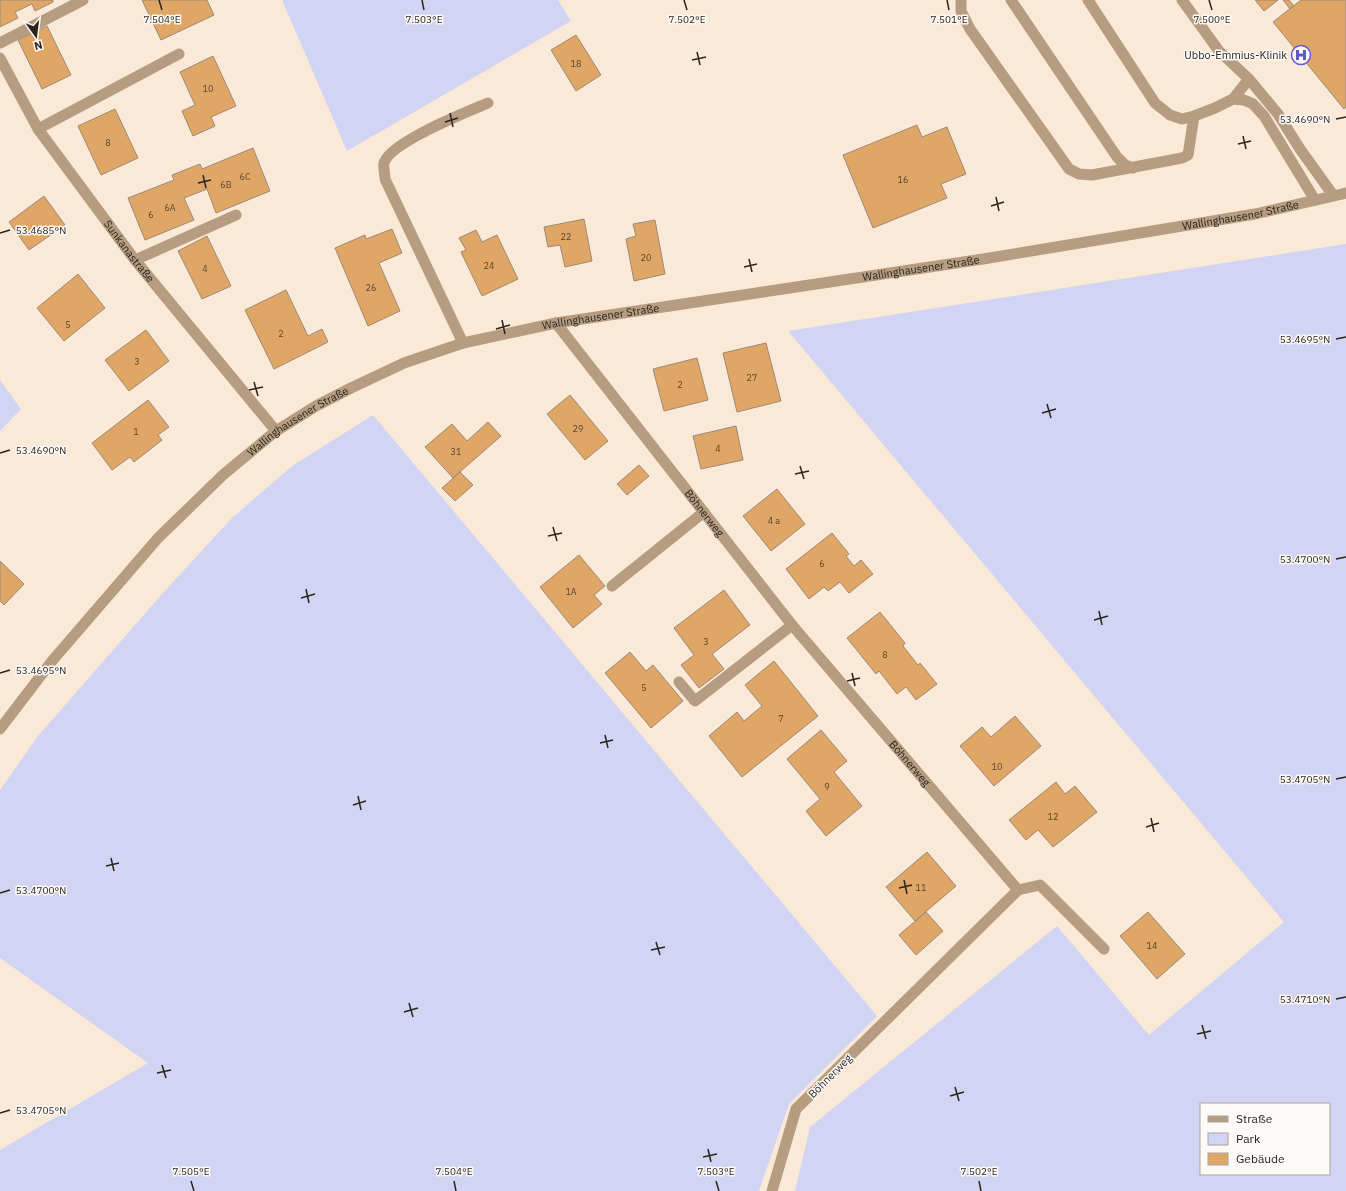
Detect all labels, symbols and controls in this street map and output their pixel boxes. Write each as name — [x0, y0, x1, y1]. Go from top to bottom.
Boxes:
text: 7.504°E — [143, 13, 181, 26]
text: 7.503°E — [405, 13, 443, 26]
text: 7.502°E — [668, 13, 706, 26]
text: 7.501°E — [930, 13, 968, 26]
text: 7.500°E — [1193, 13, 1231, 26]
north arrow — [16, 16, 56, 56]
text: N — [33, 38, 44, 53]
hospital icon: Ubbo-Emmius-Klinik — [1290, 44, 1312, 66]
place label: Ubbo-Emmius-Klinik — [1184, 48, 1287, 62]
house number: 18 — [571, 58, 581, 69]
house number: 10 — [203, 83, 213, 94]
text: 53.4690°N — [1280, 113, 1330, 126]
house number: 8 — [105, 137, 111, 148]
house number: 6C — [240, 171, 251, 182]
house number: 16 — [898, 174, 908, 185]
house number: 6B — [220, 179, 232, 190]
street label: Wallinghausener Straße — [1181, 197, 1300, 233]
house number: 6A — [164, 202, 176, 213]
house number: 6 — [148, 209, 154, 220]
street label: Sunkanastraße — [101, 217, 157, 285]
text: 53.4685°N — [16, 224, 66, 237]
house number: 22 — [561, 231, 571, 242]
house number: 20 — [641, 252, 651, 263]
street label: Wallinghausener Straße — [861, 253, 981, 284]
house number: 24 — [484, 260, 494, 271]
house number: 4 — [202, 263, 208, 274]
house number: 26 — [366, 282, 376, 293]
street label: Wallinghausener Straße — [541, 301, 660, 333]
house number: 5 — [65, 319, 71, 330]
house number: 2 — [278, 328, 284, 339]
text: 53.4695°N — [1280, 333, 1330, 346]
house number: 3 — [134, 356, 140, 367]
house number: 27 — [747, 372, 757, 383]
house number: 2 — [677, 379, 683, 390]
street label: Wallinghausener Straße — [244, 383, 351, 459]
house number: 29 — [573, 423, 583, 434]
house number: 1 — [133, 426, 139, 437]
house number: 4 — [715, 443, 721, 454]
text: 53.4690°N — [16, 444, 66, 457]
house number: 31 — [451, 446, 461, 457]
street label: Böhnerweg — [682, 486, 727, 540]
house number: 4 a — [768, 515, 780, 526]
text: 53.4700°N — [1280, 553, 1330, 566]
house number: 6 — [819, 558, 825, 569]
house number: 1A — [565, 586, 577, 597]
house number: 3 — [703, 636, 709, 647]
house number: 8 — [882, 649, 888, 660]
text: 53.4695°N — [16, 664, 66, 677]
house number: 5 — [641, 682, 647, 693]
house number: 7 — [778, 713, 784, 724]
street label: Böhnerweg — [886, 737, 934, 789]
house number: 10 — [992, 761, 1002, 772]
text: 53.4705°N — [1280, 773, 1330, 786]
house number: 9 — [824, 781, 830, 792]
house number: 12 — [1048, 811, 1058, 822]
house number: 11 — [916, 882, 926, 893]
text: 53.4700°N — [16, 884, 66, 897]
house number: 14 — [1147, 940, 1157, 951]
text: 53.4710°N — [1280, 993, 1330, 1006]
street label: Böhnerweg — [805, 1051, 855, 1101]
legend — [1200, 1103, 1330, 1175]
text: 53.4705°N — [16, 1104, 66, 1117]
text: Straße — [1236, 1111, 1273, 1126]
text: Park — [1236, 1131, 1261, 1146]
text: Gebäude — [1236, 1151, 1285, 1166]
text: 7.505°E — [172, 1165, 210, 1178]
text: 7.504°E — [435, 1165, 473, 1178]
text: 7.503°E — [697, 1165, 735, 1178]
text: 7.502°E — [960, 1165, 998, 1178]

